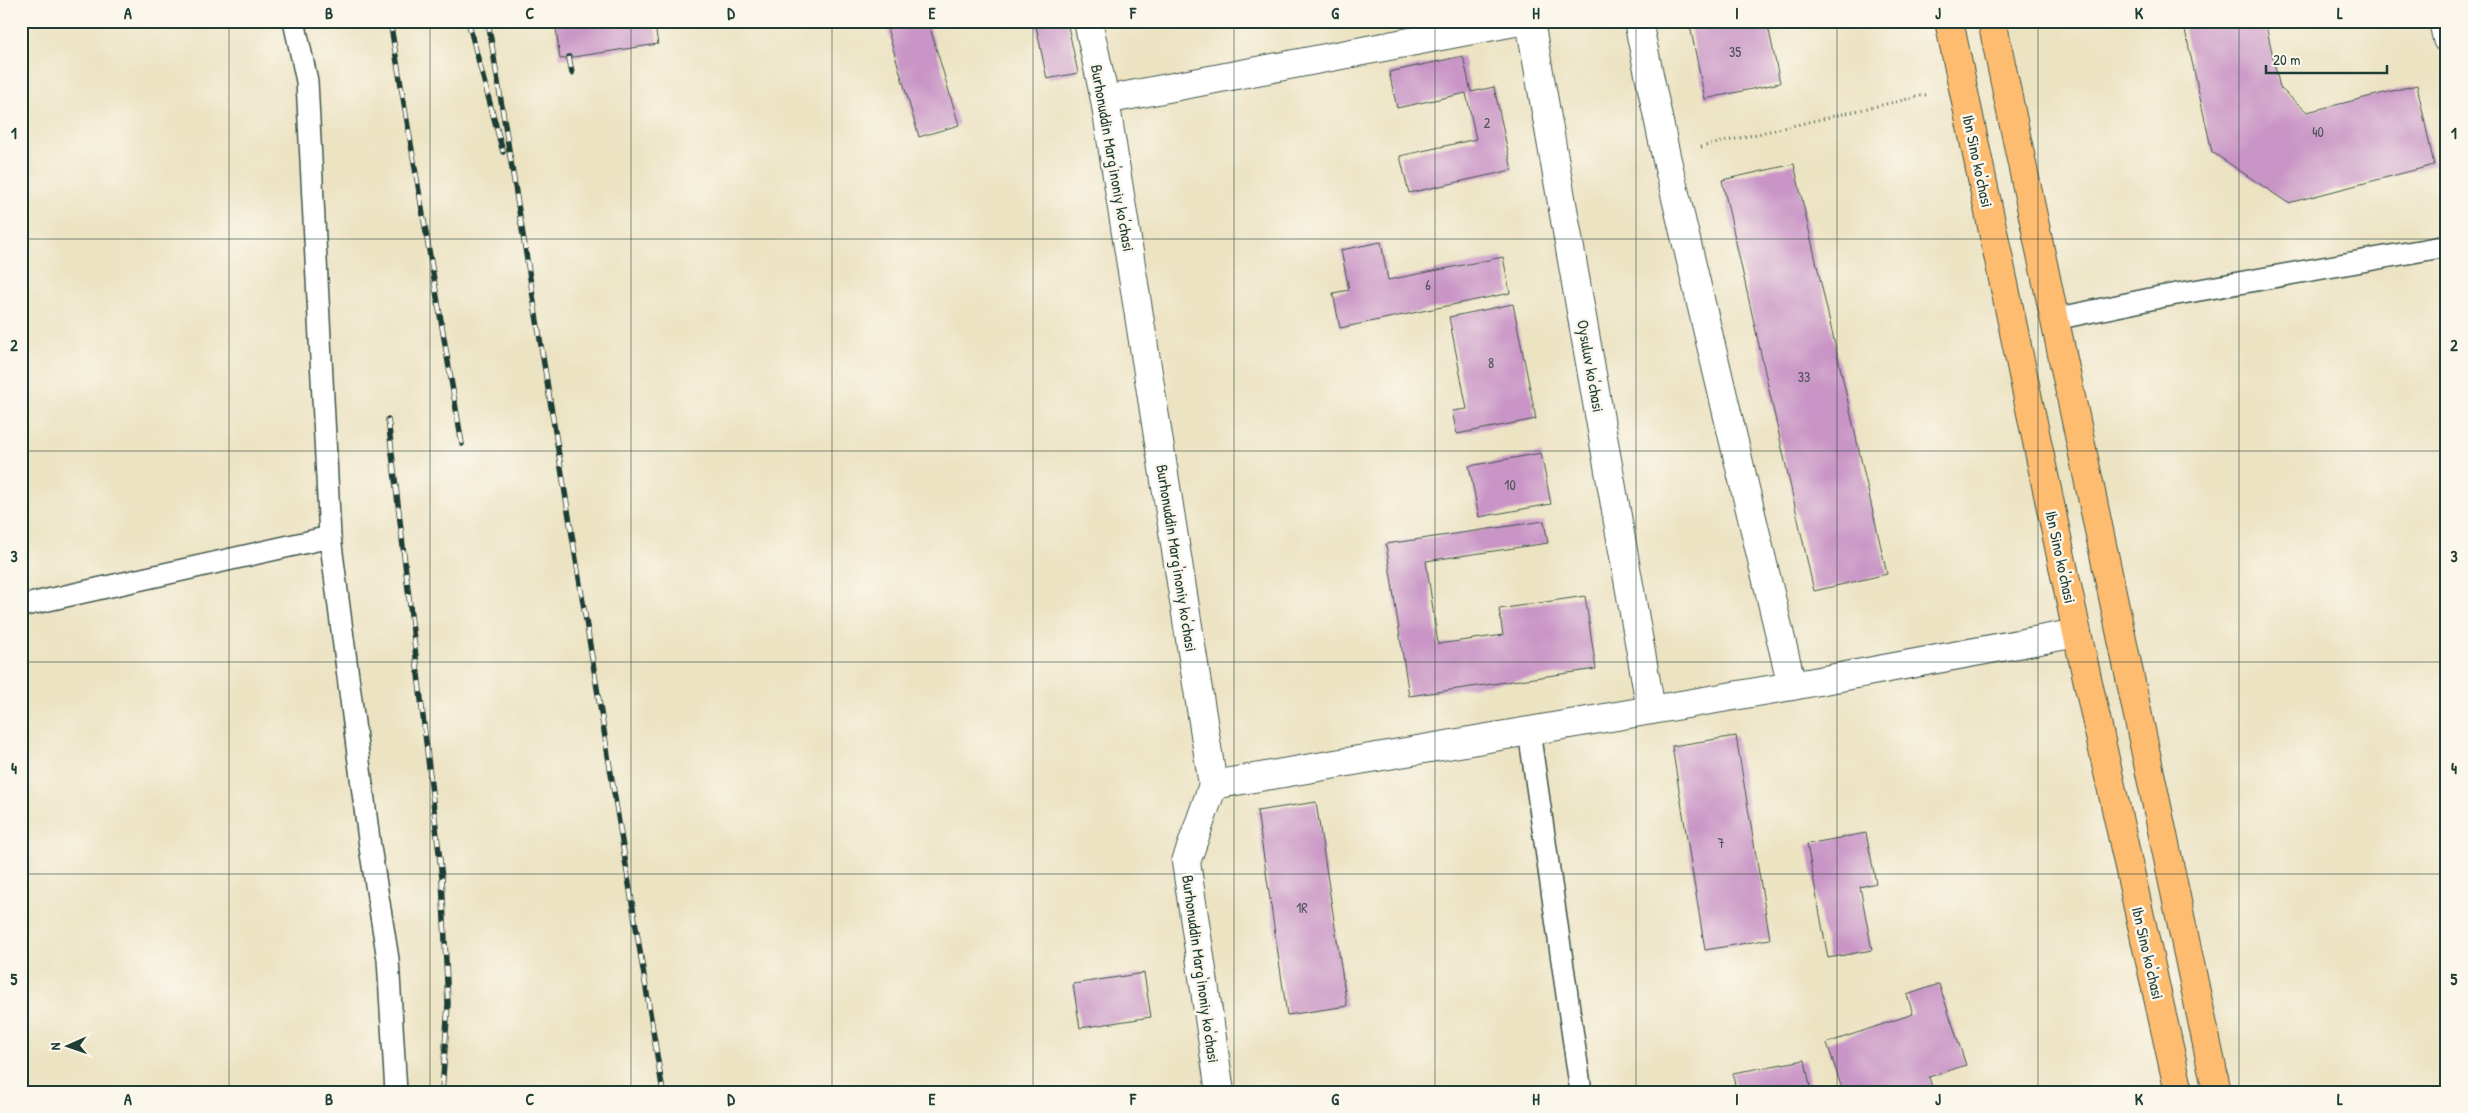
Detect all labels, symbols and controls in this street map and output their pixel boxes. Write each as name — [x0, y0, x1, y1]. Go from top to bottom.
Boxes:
text: A — [124, 2, 132, 24]
text: B — [325, 2, 333, 24]
text: C — [526, 2, 535, 24]
text: D — [727, 2, 735, 24]
text: E — [928, 2, 936, 24]
text: F — [1129, 2, 1137, 24]
text: G — [1331, 2, 1339, 24]
text: H — [1532, 2, 1540, 24]
text: I — [1735, 2, 1739, 24]
text: J — [1935, 2, 1941, 24]
text: K — [2135, 2, 2144, 24]
text: L — [2337, 2, 2343, 24]
house number: 35 — [1729, 42, 1741, 61]
scale bar — [2266, 42, 2387, 74]
text: 20 m — [2273, 49, 2300, 70]
street label: Burhonuddin Marg'inoniy ko'chasi — [1086, 63, 1140, 253]
house number: 2 — [1484, 113, 1491, 132]
street label: Ibn Sino ko'chasi — [1957, 113, 1999, 209]
text: 1 — [11, 122, 17, 144]
house number: 40 — [2312, 122, 2324, 141]
text: 1 — [2451, 122, 2457, 144]
house number: 6 — [1425, 275, 1431, 294]
street label: Oysuluv ko'chasi — [1572, 318, 1610, 414]
text: 2 — [10, 334, 18, 356]
text: 2 — [2450, 334, 2458, 356]
house number: 8 — [1488, 353, 1494, 372]
house number: 33 — [1798, 367, 1810, 386]
street label: Burhonuddin Marg'inoniy ko'chasi — [1151, 463, 1203, 653]
house number: 10 — [1504, 475, 1516, 494]
street label: Ibn Sino ko'chasi — [2040, 509, 2082, 605]
text: 3 — [10, 545, 18, 567]
text: 3 — [2450, 545, 2458, 567]
text: 4 — [11, 757, 17, 779]
text: 4 — [2451, 757, 2457, 779]
house number: 7 — [1718, 833, 1725, 852]
street label: Burhonuddin Marg'inoniy ko'chasi — [1177, 874, 1225, 1064]
house number: 1R — [1296, 898, 1308, 917]
street label: Ibn Sino ko'chasi — [2127, 905, 2169, 1001]
text: 5 — [11, 968, 18, 990]
text: 5 — [2451, 968, 2458, 990]
north arrow — [42, 1020, 92, 1070]
text: N — [45, 1042, 64, 1051]
text: A — [124, 1088, 132, 1110]
text: B — [325, 1088, 333, 1110]
text: C — [526, 1088, 535, 1110]
text: D — [727, 1088, 735, 1110]
text: E — [928, 1088, 936, 1110]
text: F — [1129, 1088, 1137, 1110]
text: G — [1331, 1088, 1339, 1110]
text: H — [1532, 1088, 1540, 1110]
text: I — [1735, 1088, 1739, 1110]
text: J — [1935, 1088, 1941, 1110]
text: K — [2135, 1088, 2144, 1110]
text: L — [2337, 1088, 2343, 1110]

